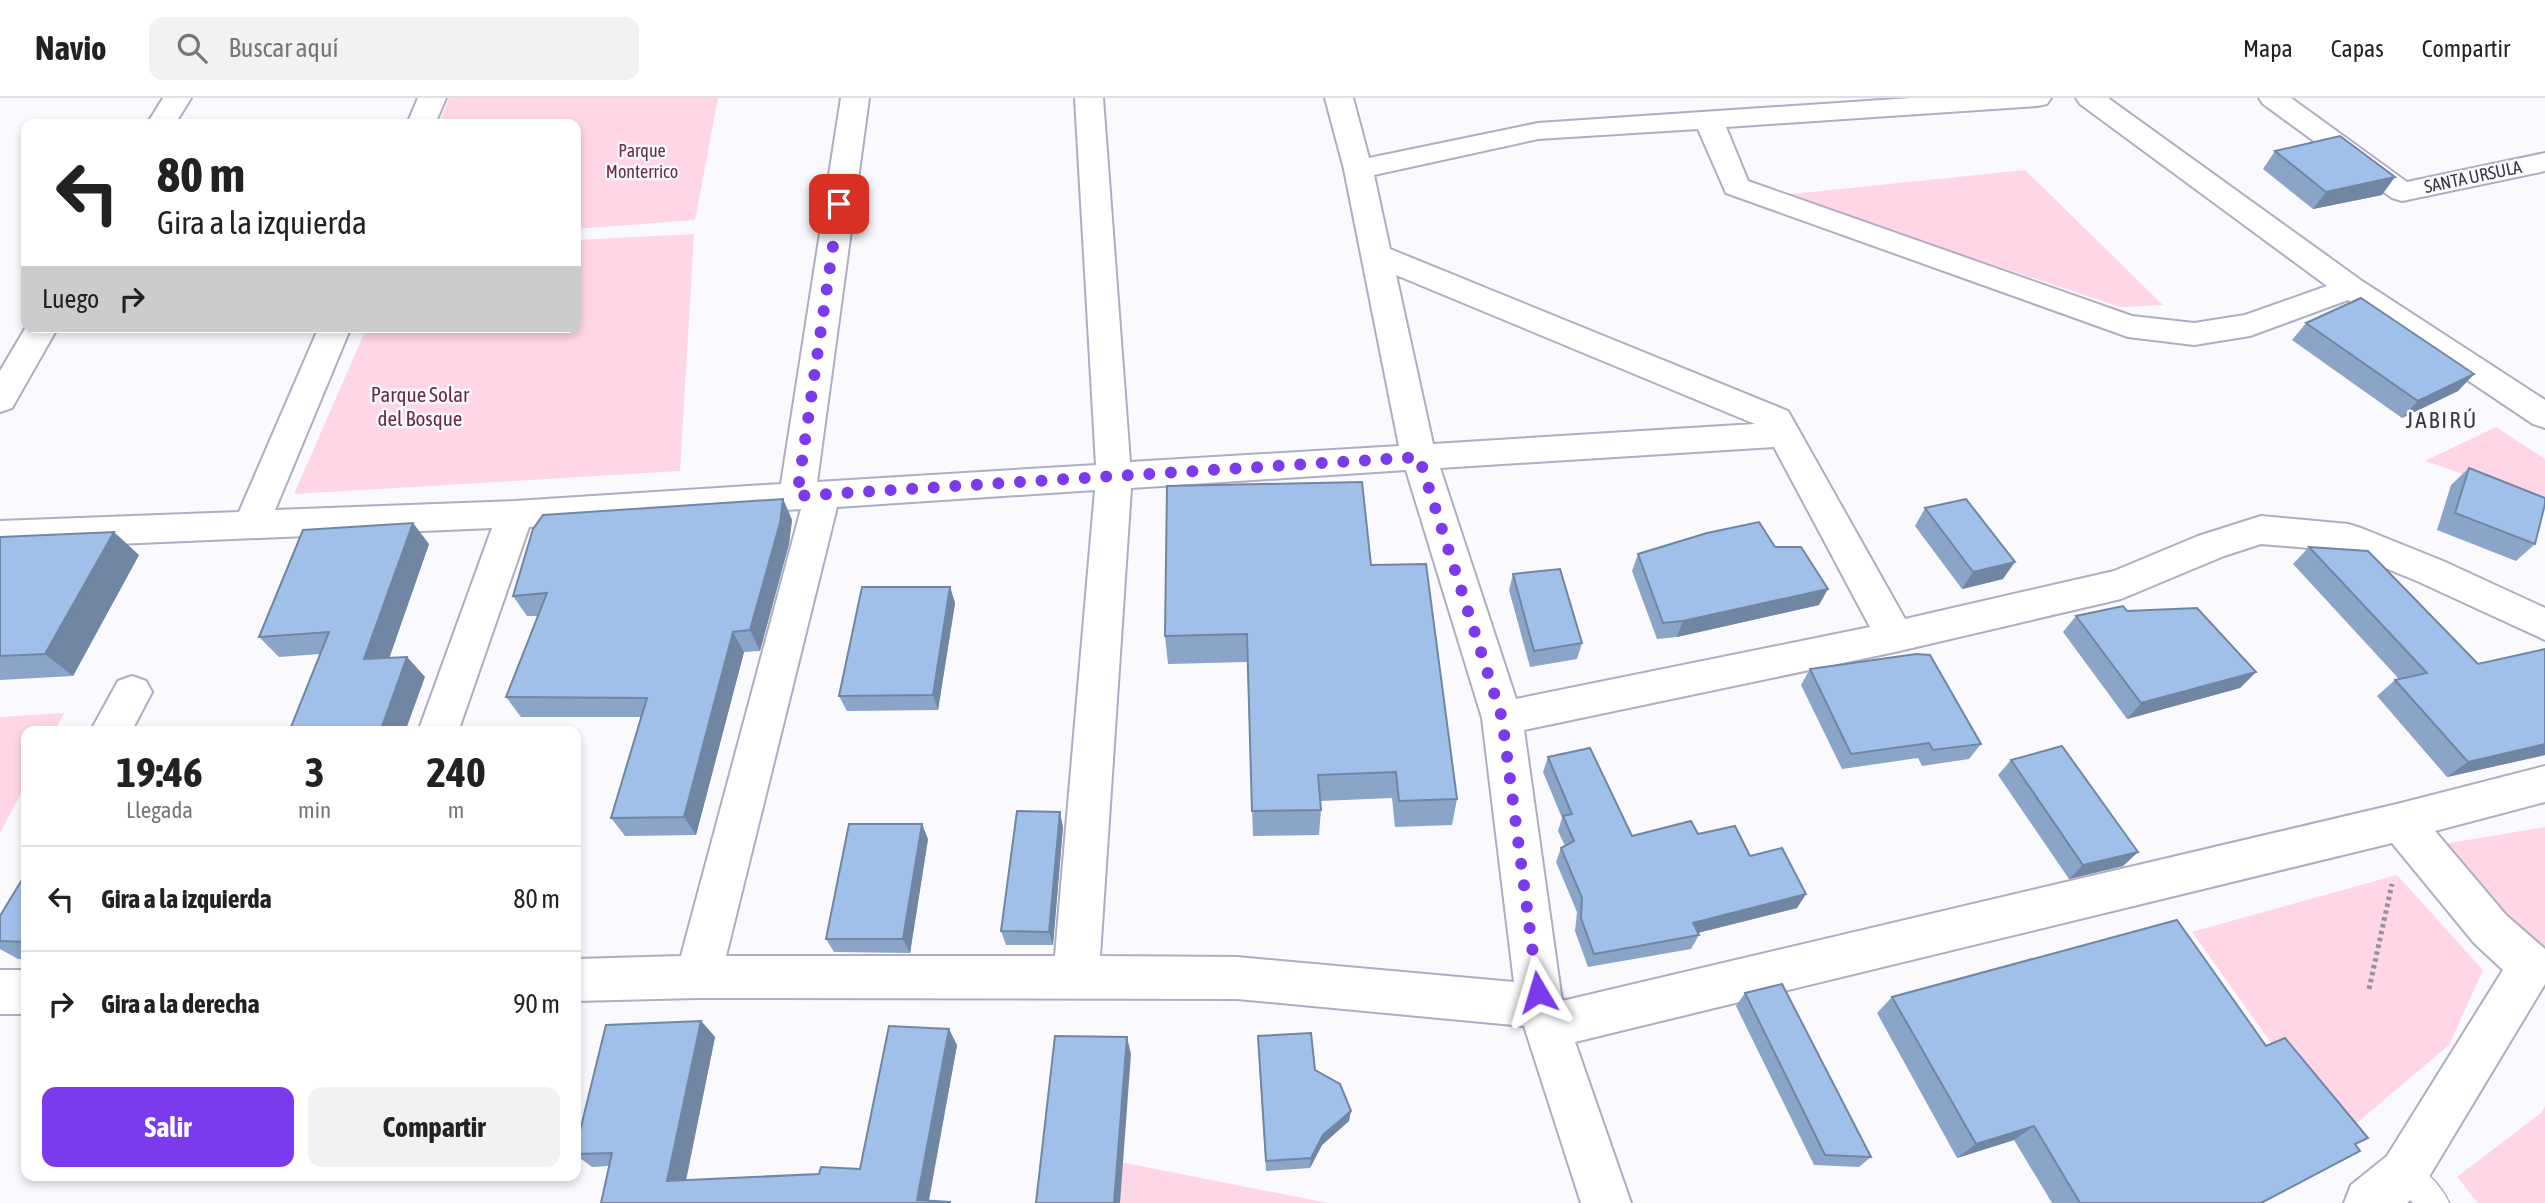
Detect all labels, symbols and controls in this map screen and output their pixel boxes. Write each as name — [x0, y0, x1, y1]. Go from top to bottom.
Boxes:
search box — [149, 17, 639, 80]
text: Navio — [35, 29, 107, 67]
icon: search — [173, 29, 211, 67]
text: Buscar aquí — [229, 33, 338, 63]
text: Mapa — [2243, 35, 2293, 62]
text: Capas — [2331, 35, 2384, 62]
text: Compartir — [2422, 35, 2510, 62]
park label: Parque Monterrico — [606, 140, 678, 182]
text: 80 m — [157, 146, 245, 202]
icon: left — [42, 147, 133, 238]
street label: SANTA URSULA — [2422, 156, 2524, 197]
pin — [809, 174, 869, 234]
icon: arrive — [820, 185, 858, 223]
text: Gira a la izquierda — [157, 204, 367, 241]
icon: right — [113, 280, 151, 318]
text: Luego — [42, 284, 99, 314]
park label: Parque Solar del Bosque — [371, 382, 470, 430]
district label: JABIRÚ — [2406, 407, 2478, 433]
text: 19:46 — [116, 748, 203, 796]
text: 3 — [305, 748, 324, 796]
text: 240 — [426, 748, 486, 796]
text: Llegada — [126, 797, 193, 823]
text: min — [298, 797, 331, 823]
text: m — [448, 797, 464, 823]
icon: left — [42, 880, 80, 918]
text: Gira a la izquierda — [101, 884, 272, 914]
text: 80 m — [513, 884, 560, 914]
position arrow — [1501, 955, 1575, 1029]
icon: right — [42, 985, 80, 1023]
text: Gira a la derecha — [101, 989, 260, 1019]
text: 90 m — [513, 989, 560, 1019]
button: Salir — [42, 1087, 294, 1167]
button: Compartir — [308, 1087, 560, 1167]

